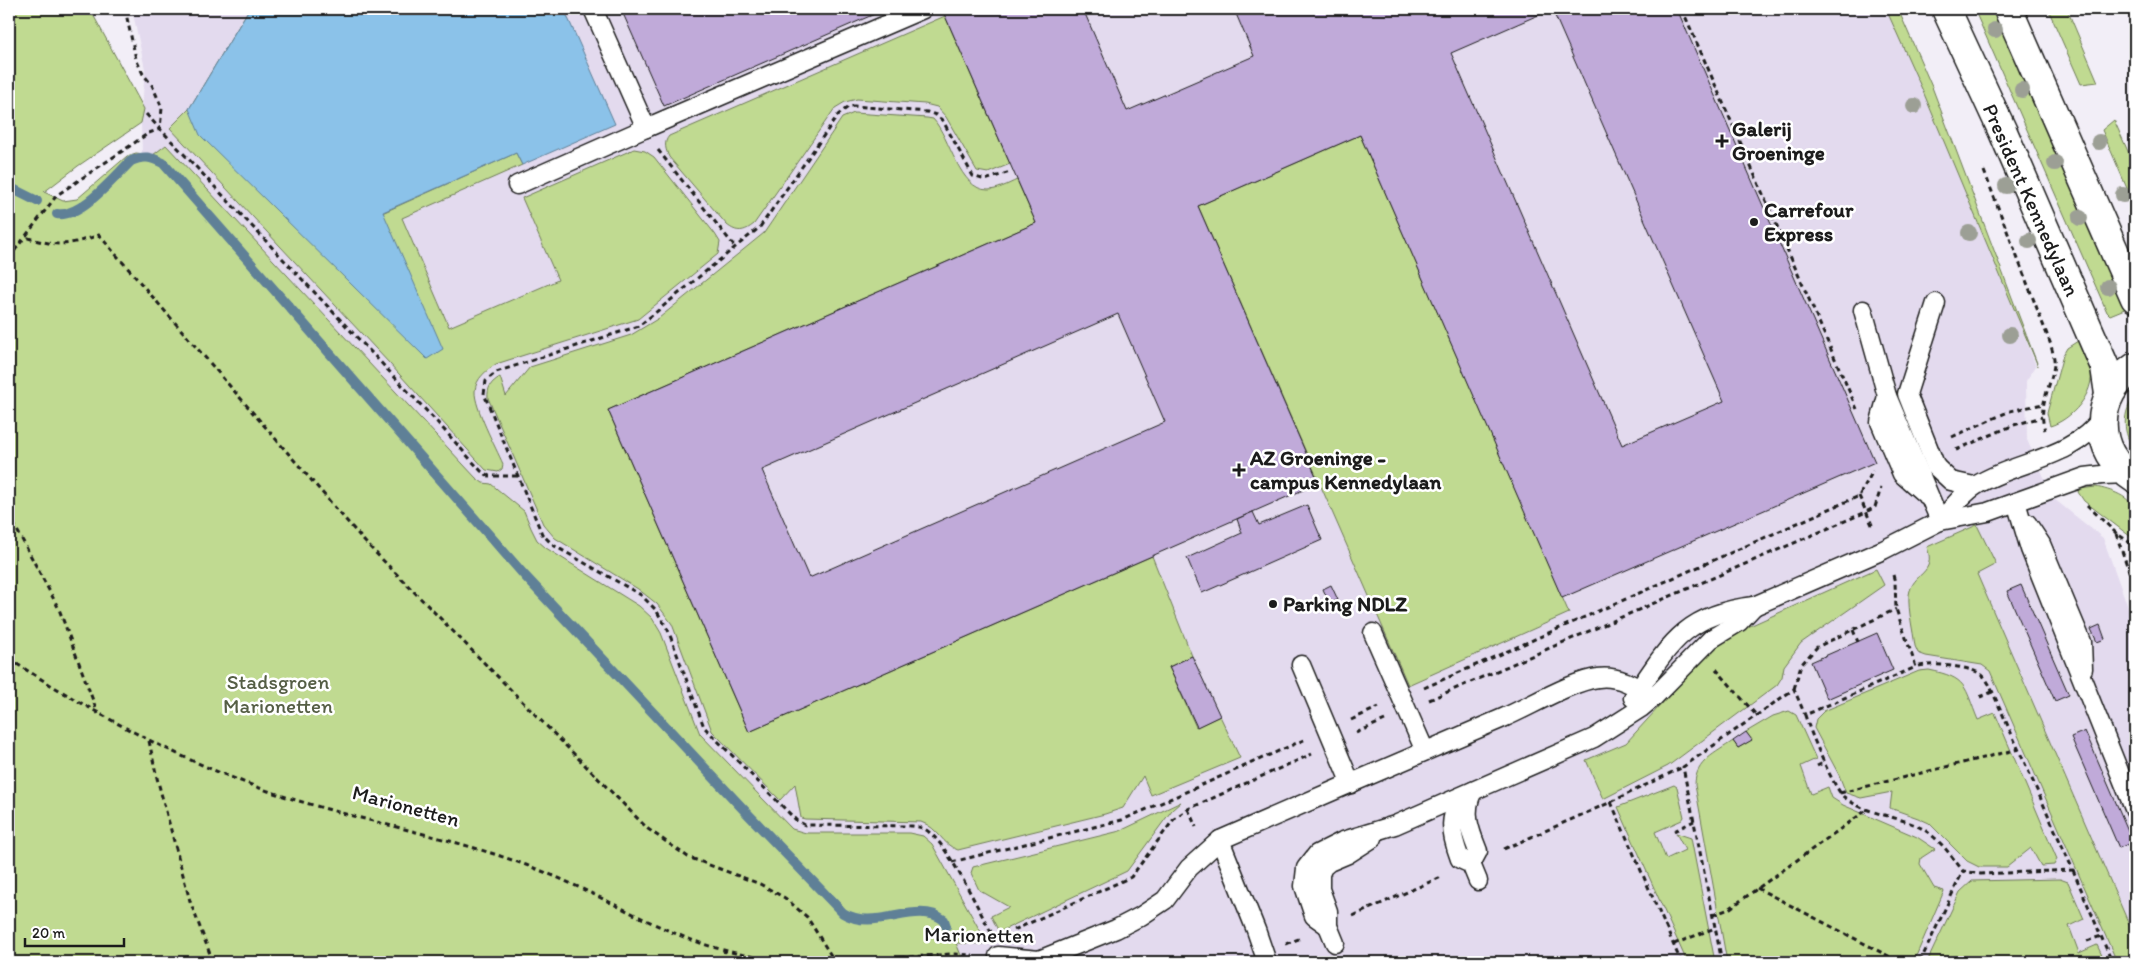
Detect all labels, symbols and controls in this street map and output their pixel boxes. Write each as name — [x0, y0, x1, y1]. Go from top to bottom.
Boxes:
street label: President Kennedylaan — [1978, 100, 2085, 300]
place label: Galerij Groeninge — [1732, 116, 1825, 166]
marker: Galerij Groeninge — [1716, 135, 1728, 147]
place label: Carrefour Express — [1764, 197, 1854, 247]
marker: Carrefour Express — [1748, 216, 1760, 228]
place label: AZ Groeninge - campus Kennedylaan — [1249, 445, 1442, 495]
marker: AZ Groeninge - campus Kennedylaan — [1232, 463, 1246, 477]
place label: Parking NDLZ — [1283, 591, 1408, 617]
marker: Parking NDLZ — [1267, 598, 1279, 610]
park label: Stadsgroen Marionetten — [223, 669, 333, 718]
street label: Marionetten — [350, 779, 463, 832]
scale bar — [25, 916, 124, 948]
street label: Marionetten — [924, 921, 1034, 948]
text: 20 m — [32, 924, 66, 942]

